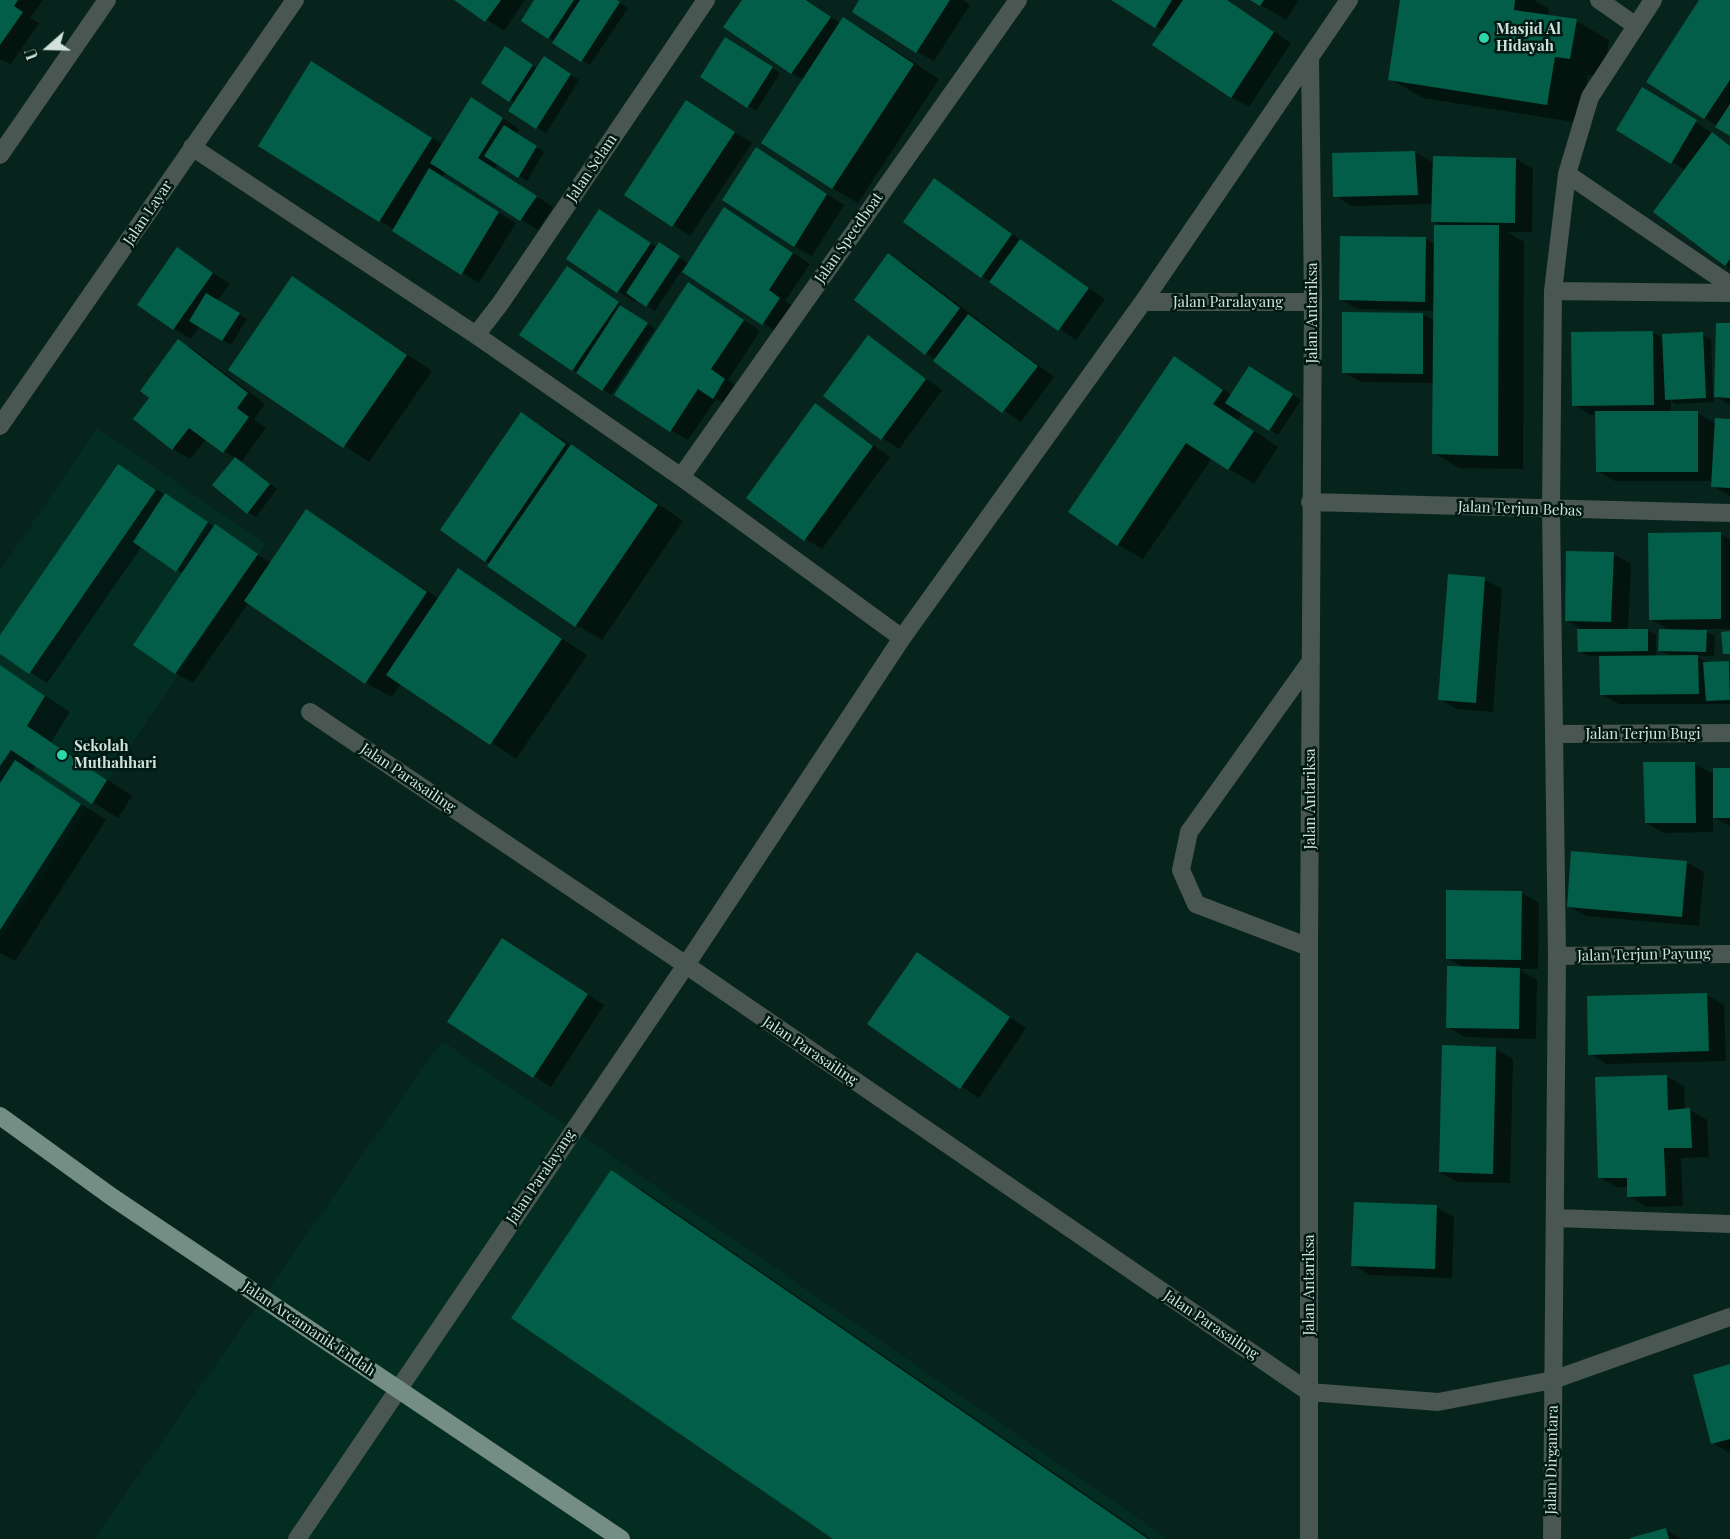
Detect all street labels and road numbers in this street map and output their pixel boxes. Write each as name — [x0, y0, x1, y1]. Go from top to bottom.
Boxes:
street label: Jalan Selam — [563, 131, 621, 205]
street label: Jalan Layar — [120, 177, 176, 249]
street label: Jalan Speedboat — [811, 189, 887, 287]
street label: Jalan Antariksa — [1303, 262, 1321, 364]
street label: Jalan Paralayang — [1173, 293, 1283, 311]
street label: Jalan Terjun Bebas — [1458, 498, 1582, 520]
street label: Jalan Terjun Bugi — [1585, 725, 1701, 743]
street label: Jalan Parasailing — [357, 740, 459, 816]
street label: Jalan Antariksa — [1301, 748, 1319, 850]
street label: Jalan Terjun Payung — [1577, 945, 1711, 965]
street label: Jalan Parasailing — [759, 1013, 861, 1089]
street label: Jalan Paralayang — [503, 1126, 579, 1228]
street label: Jalan Antariksa — [1300, 1234, 1318, 1336]
street label: Jalan Arcamanik Endah — [239, 1278, 379, 1380]
street label: Jalan Parasailing — [1160, 1287, 1262, 1363]
street label: Jalan Dirgantara — [1542, 1405, 1562, 1515]

